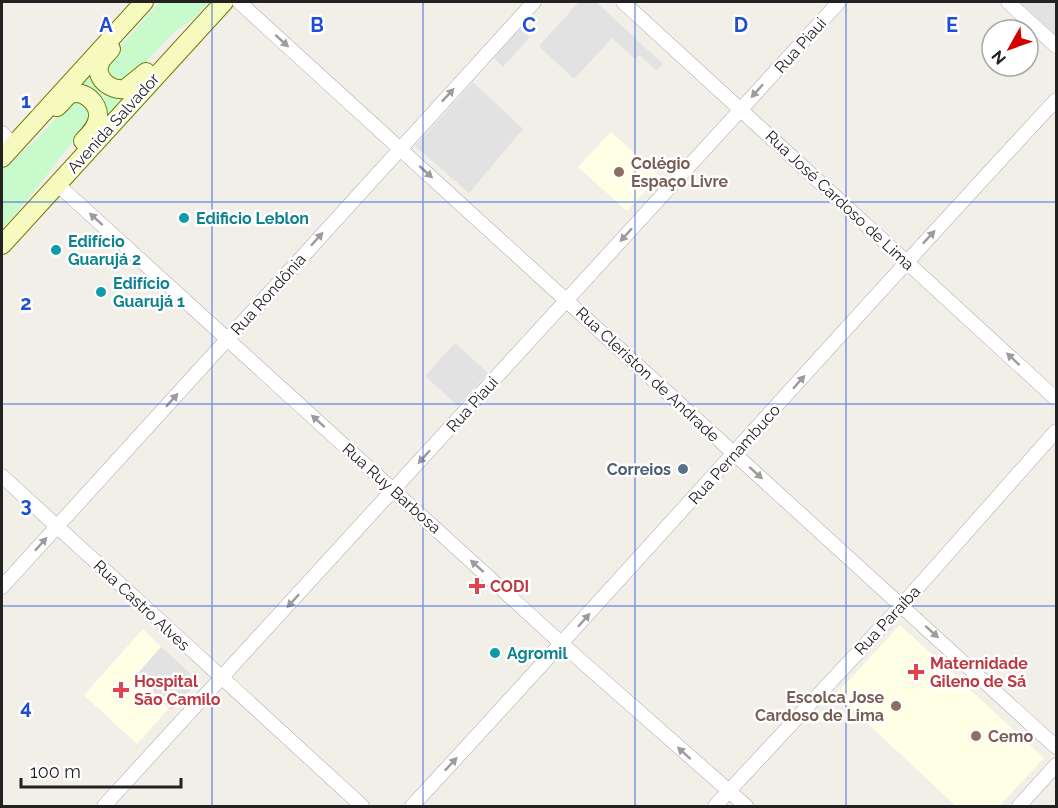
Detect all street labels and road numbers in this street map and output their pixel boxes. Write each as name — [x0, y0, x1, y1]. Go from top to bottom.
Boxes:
street label: Rua Piaui — [771, 14, 830, 77]
street label: Avenida Salvador — [63, 69, 164, 177]
street label: Rua José Cardoso de Lima — [761, 127, 918, 274]
street label: Rua Rondônia — [227, 250, 310, 339]
street label: Rua Cleriston de Andrade — [572, 303, 723, 446]
street label: Rua Piaui — [443, 373, 502, 436]
street label: Rua Pernambuco — [685, 400, 784, 508]
street label: Rua Ruy Barbosa — [339, 439, 445, 537]
street label: Rua Castro Alves — [90, 556, 194, 655]
street label: Rua Paraíba — [851, 582, 924, 659]

